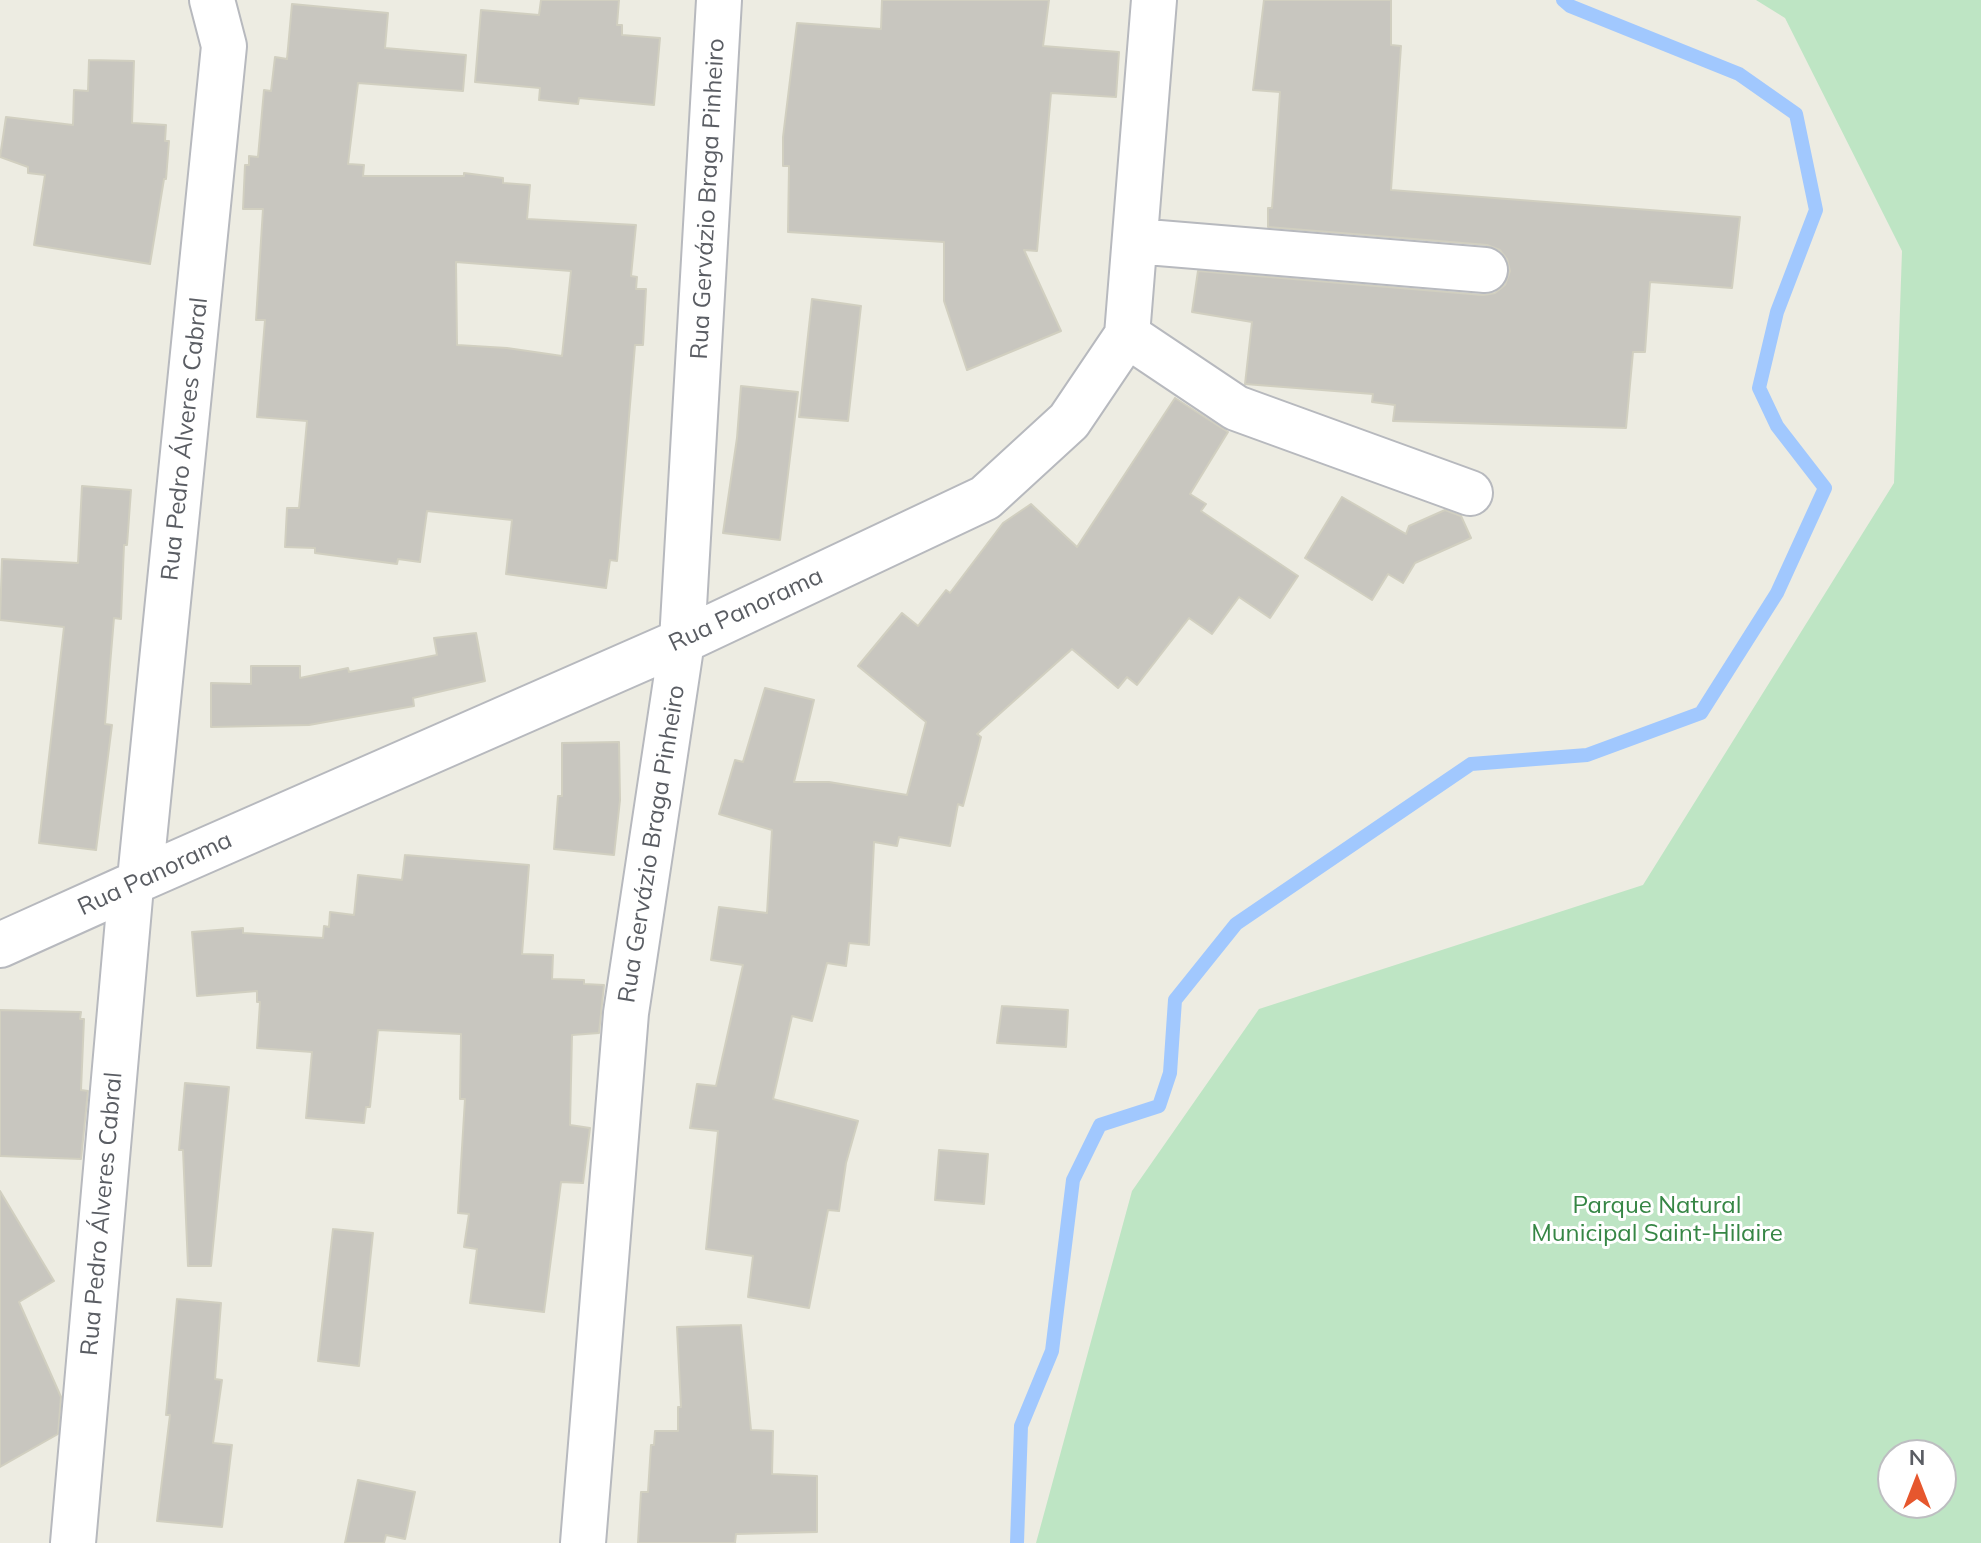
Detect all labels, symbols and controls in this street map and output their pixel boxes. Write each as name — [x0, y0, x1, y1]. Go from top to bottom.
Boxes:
street label: Rua Gervázio Braga Pinheiro — [685, 38, 731, 360]
street label: Rua Pedro Álveres Cabral — [156, 296, 214, 582]
street label: Rua Panorama — [664, 562, 828, 658]
street label: Rua Gervázio Braga Pinheiro — [613, 683, 691, 1005]
street label: Rua Panorama — [73, 826, 237, 922]
street label: Rua Pedro Álveres Cabral — [75, 1071, 129, 1357]
park label: Parque Natural Municipal Saint-Hilaire — [1531, 1192, 1783, 1248]
north arrow — [1877, 1439, 1957, 1519]
text: N — [1909, 1443, 1925, 1471]

